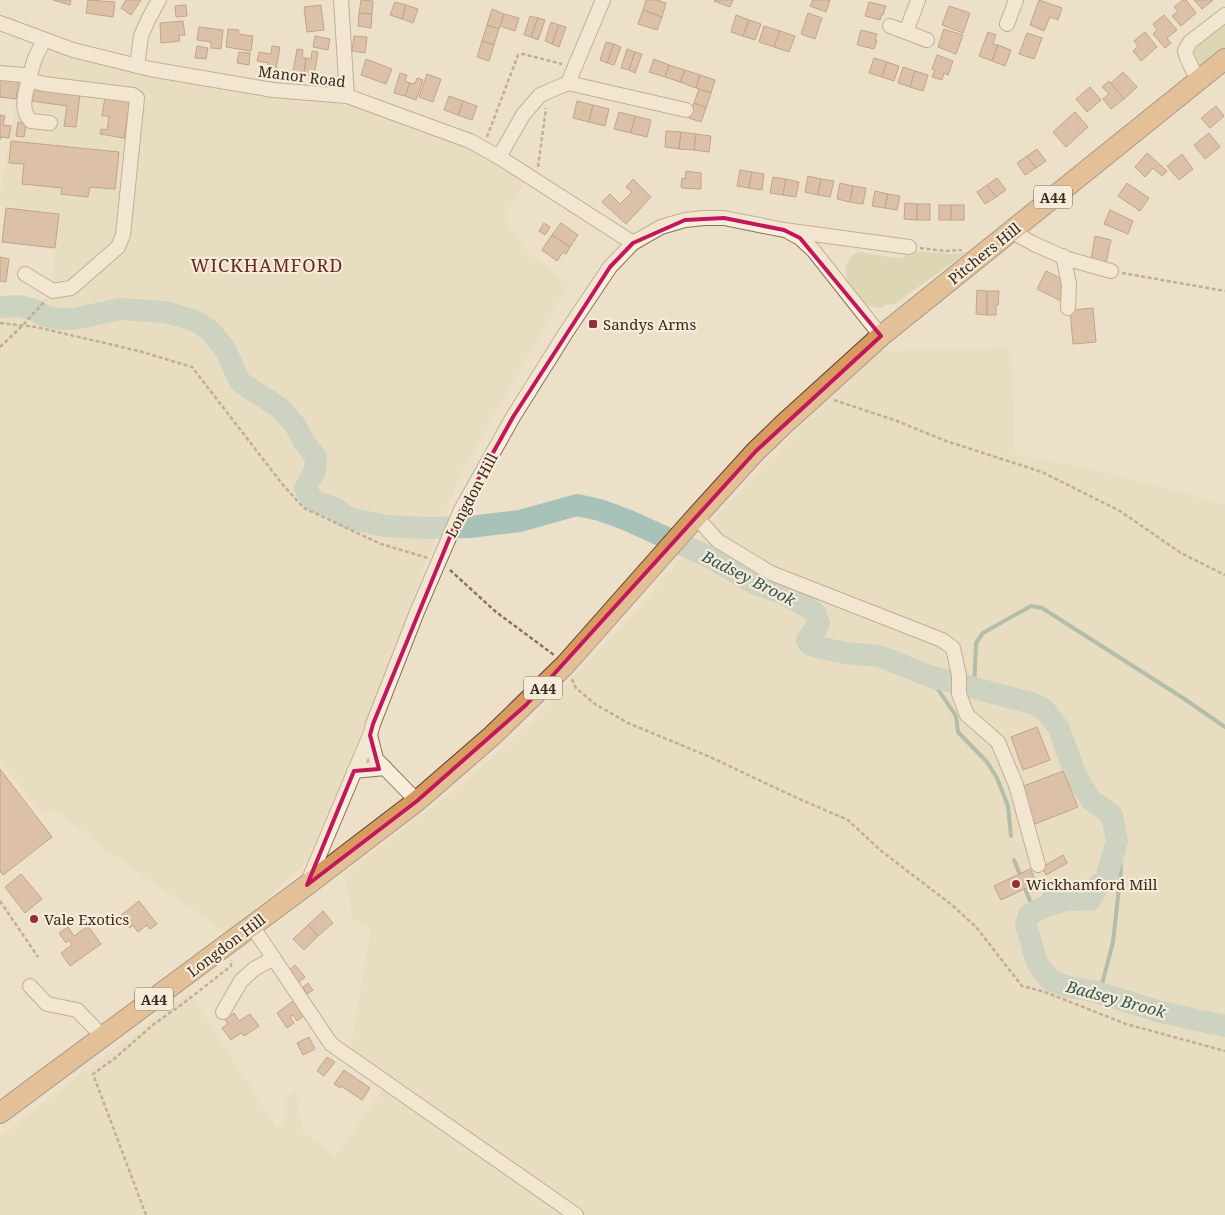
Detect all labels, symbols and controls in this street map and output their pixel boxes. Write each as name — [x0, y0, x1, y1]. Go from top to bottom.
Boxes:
street label: Manor Road — [257, 61, 347, 91]
road number: A44 — [1034, 186, 1072, 208]
street label: Pitchers Hill — [944, 217, 1025, 288]
district label: WICKHAMFORD — [191, 253, 343, 277]
place label: Sandys Arms — [603, 314, 696, 334]
marker: Sandys Arms — [587, 318, 599, 330]
street label: Longdon Hill — [440, 449, 502, 541]
water label: Badsey Brook — [698, 545, 800, 611]
road number: A44 — [524, 676, 562, 700]
place label: Wickhamford Mill — [1026, 874, 1158, 894]
marker: Wickhamford Mill — [1010, 878, 1022, 890]
place label: Vale Exotics — [44, 909, 129, 929]
street label: Longdon Hill — [183, 909, 270, 981]
marker: Vale Exotics — [28, 913, 40, 925]
water label: Badsey Brook — [1063, 975, 1169, 1023]
road number: A44 — [135, 988, 173, 1011]

